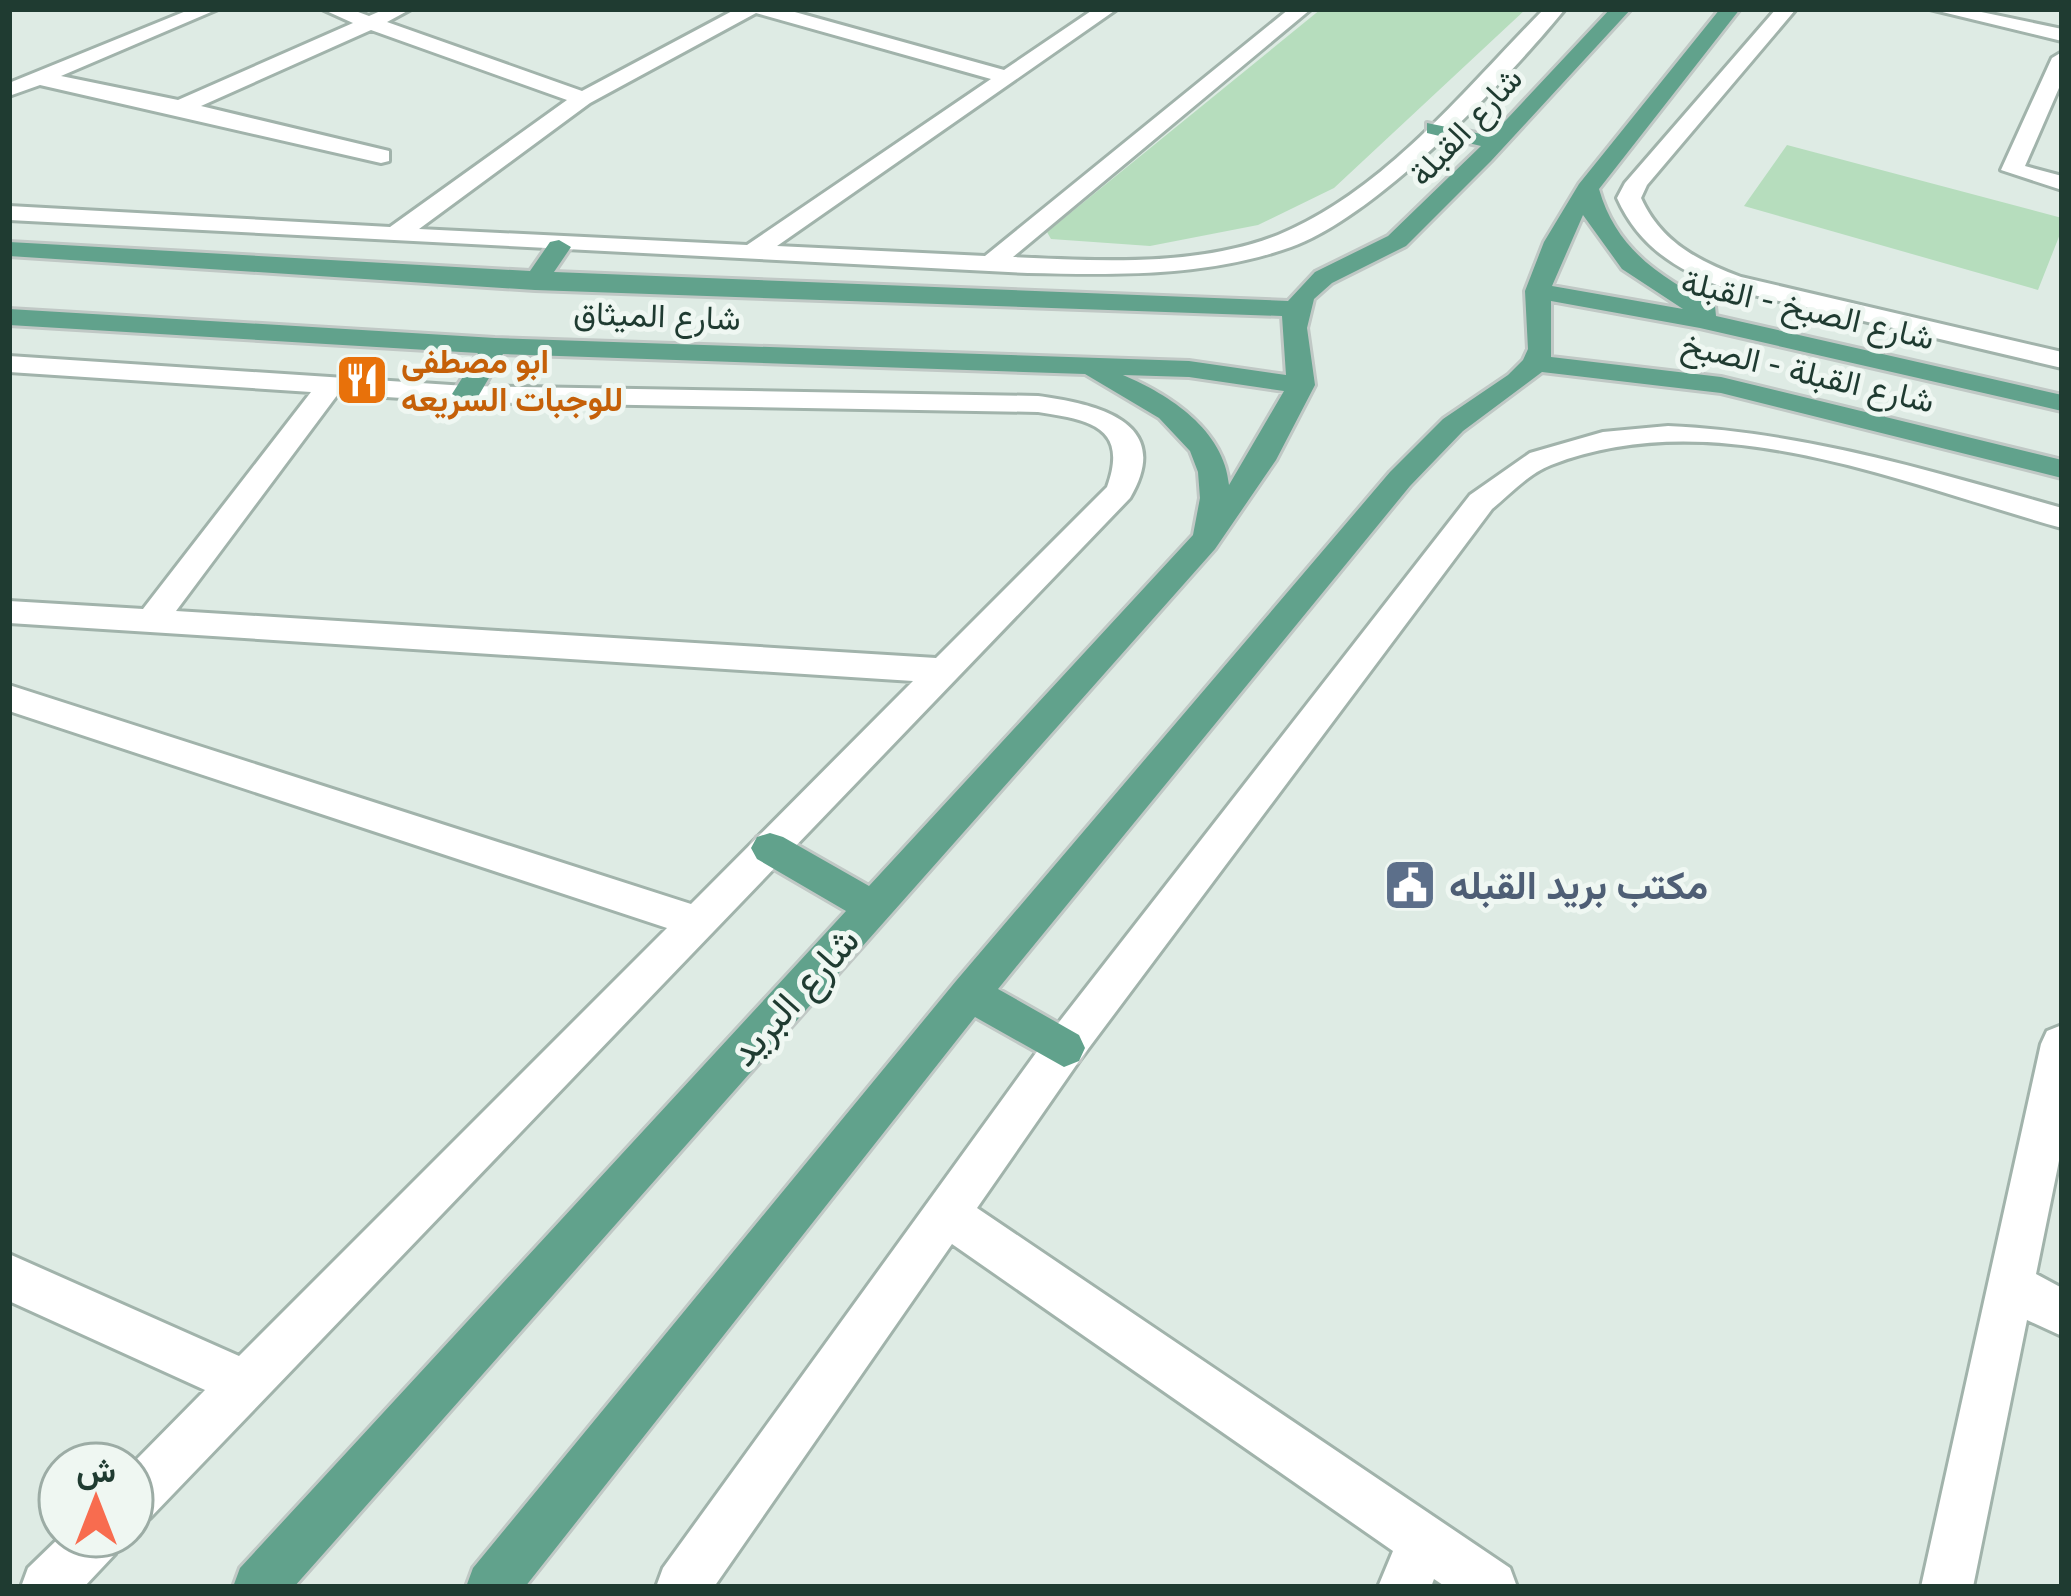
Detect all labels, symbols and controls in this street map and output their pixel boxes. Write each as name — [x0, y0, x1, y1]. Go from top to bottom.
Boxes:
street label: شارع القبلة — [1401, 59, 1532, 196]
street label: شارع الصبخ - القبلة — [1677, 261, 1938, 360]
street label: شارع الميثاق — [573, 293, 741, 341]
street label: شارع القبلة - الصبخ — [1677, 324, 1938, 423]
place label: ابو مصطفى للوجبات السريعه — [401, 342, 623, 420]
restaurant icon: ابو مصطفى للوجبات السريعه — [334, 352, 390, 408]
public building icon: مكتب بريد القبله — [1382, 857, 1438, 913]
place label: مكتب بريد القبله — [1449, 863, 1708, 910]
street label: شارع البريد — [721, 918, 871, 1077]
north arrow — [36, 1440, 156, 1560]
text: ش — [76, 1451, 116, 1491]

